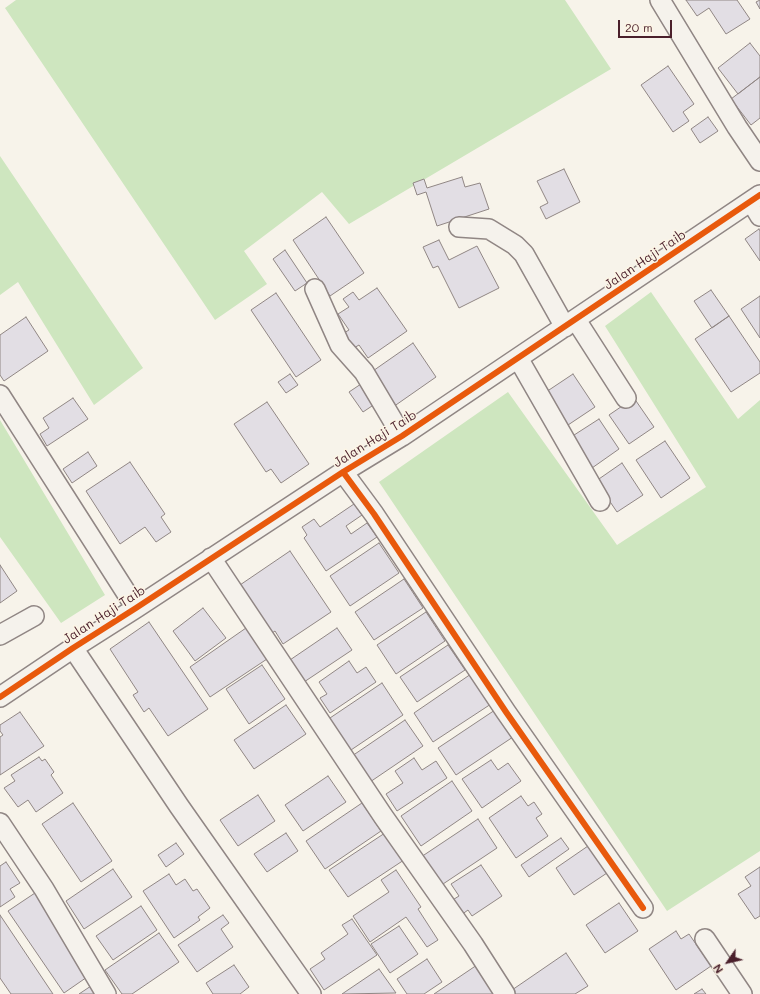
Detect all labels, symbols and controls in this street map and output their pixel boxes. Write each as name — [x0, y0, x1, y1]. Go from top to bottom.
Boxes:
scale bar — [620, 12, 674, 38]
text: 20 m — [625, 19, 653, 35]
street label: Jalan Haji Taib — [601, 227, 689, 293]
street label: Jalan Haji Taib — [330, 407, 420, 471]
street label: Jalan Haji Taib — [60, 582, 148, 648]
north arrow — [708, 942, 748, 982]
text: N — [709, 961, 726, 977]

